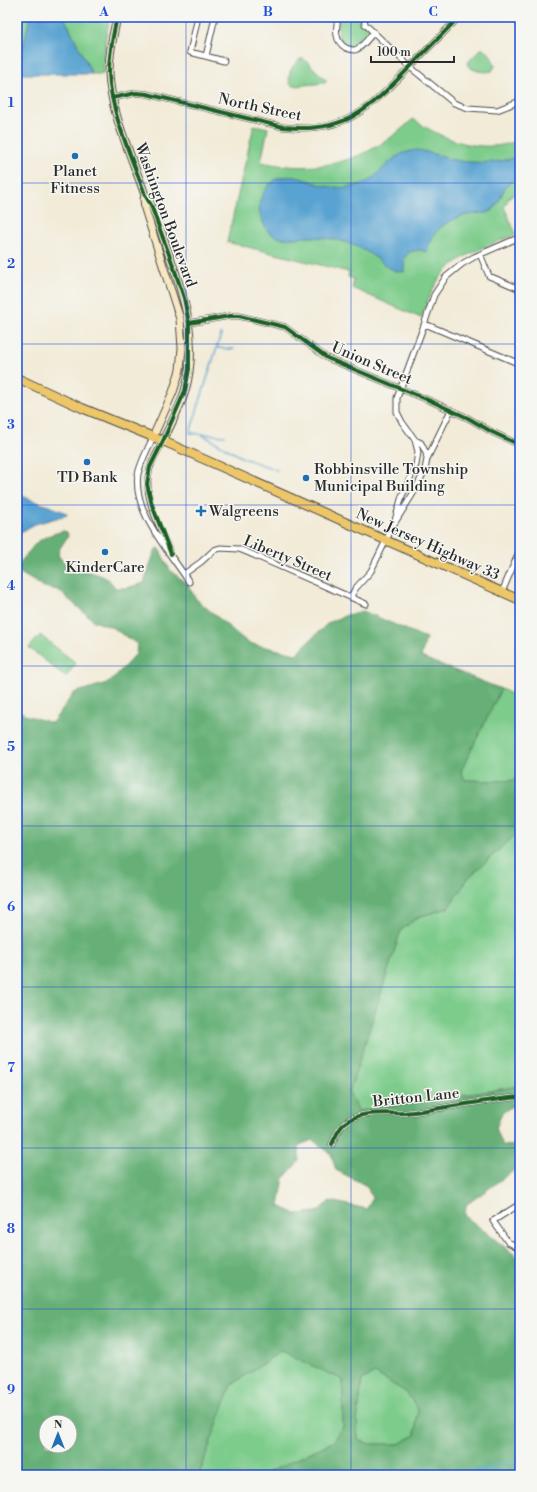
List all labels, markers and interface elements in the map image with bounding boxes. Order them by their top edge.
text: A [98,4,109,20]
text: B [263,4,273,20]
text: C [428,4,438,20]
scale bar [371,38,454,64]
text: 100 m [377,45,411,60]
street label: North Street [217,89,304,126]
text: 1 [8,95,15,111]
street label: Washington Boulevard [130,139,201,290]
marker: Planet Fitness [70,151,80,161]
place label: Planet Fitness [50,162,100,198]
text: 2 [7,256,15,272]
street label: Union Street [329,338,416,389]
text: 3 [7,417,15,433]
marker: TD Bank [82,457,92,467]
place label: Robbinsville Township Municipal Building [314,460,468,496]
place label: TD Bank [57,468,118,487]
marker: Robbinsville Township Municipal Building [301,473,311,483]
place label: Walgreens [208,502,279,521]
street label: New Jersey Highway 33 [353,504,503,585]
marker: Walgreens [196,506,206,516]
street label: Liberty Street [241,531,336,586]
marker: KinderCare [100,547,110,557]
place label: KinderCare [65,558,145,577]
text: 4 [7,578,16,594]
text: 5 [7,739,15,755]
text: 6 [7,899,15,915]
text: 7 [7,1060,15,1076]
street label: Britton Lane [371,1084,460,1112]
text: 8 [7,1221,15,1237]
text: 9 [7,1382,15,1398]
north arrow [38,1414,78,1454]
text: N [54,1418,63,1432]

